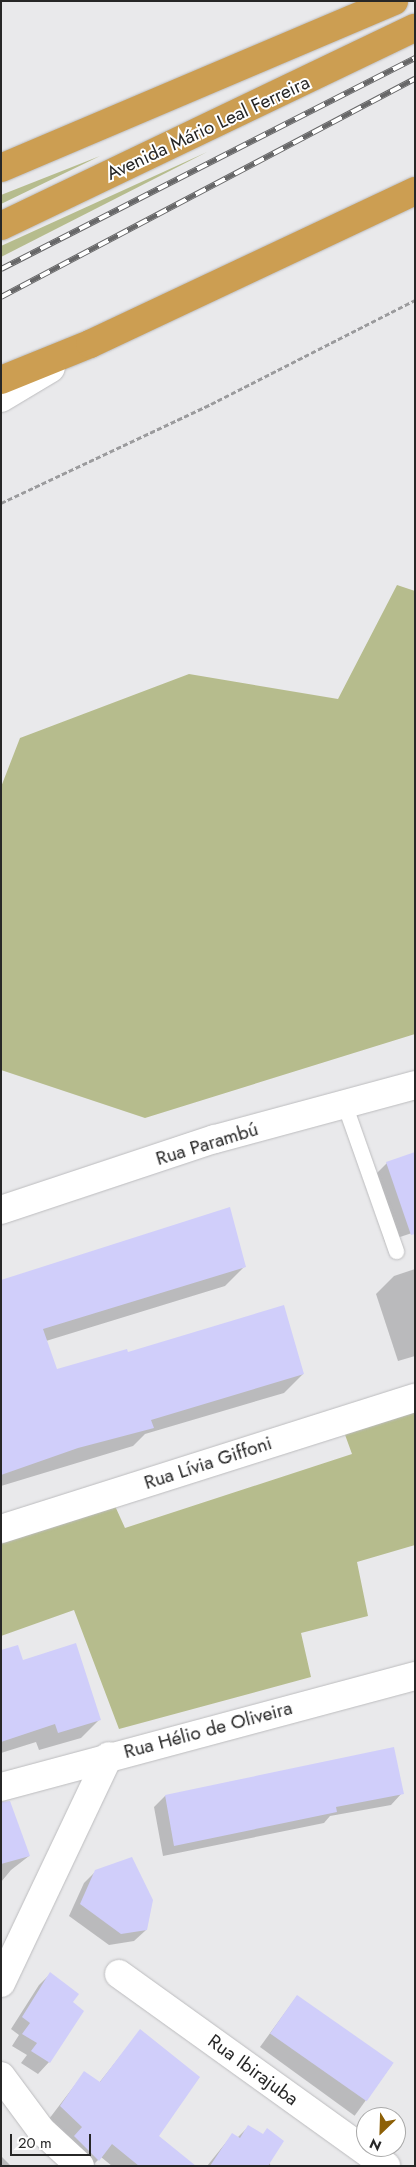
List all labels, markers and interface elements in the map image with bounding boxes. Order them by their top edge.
street label: Avenida Mário Leal Ferreira [103,71,313,185]
street label: Rua Parambú [153,1118,261,1170]
street label: Rua Lívia Giffoni [141,1432,275,1494]
street label: Rua Hélio de Oliveira [121,1697,295,1763]
street label: Rua Ibirajuba [203,2030,303,2110]
north arrow [356,2107,406,2157]
scale bar [12,2124,94,2156]
text: 20 m [18,2132,52,2154]
text: N [366,2133,384,2156]

